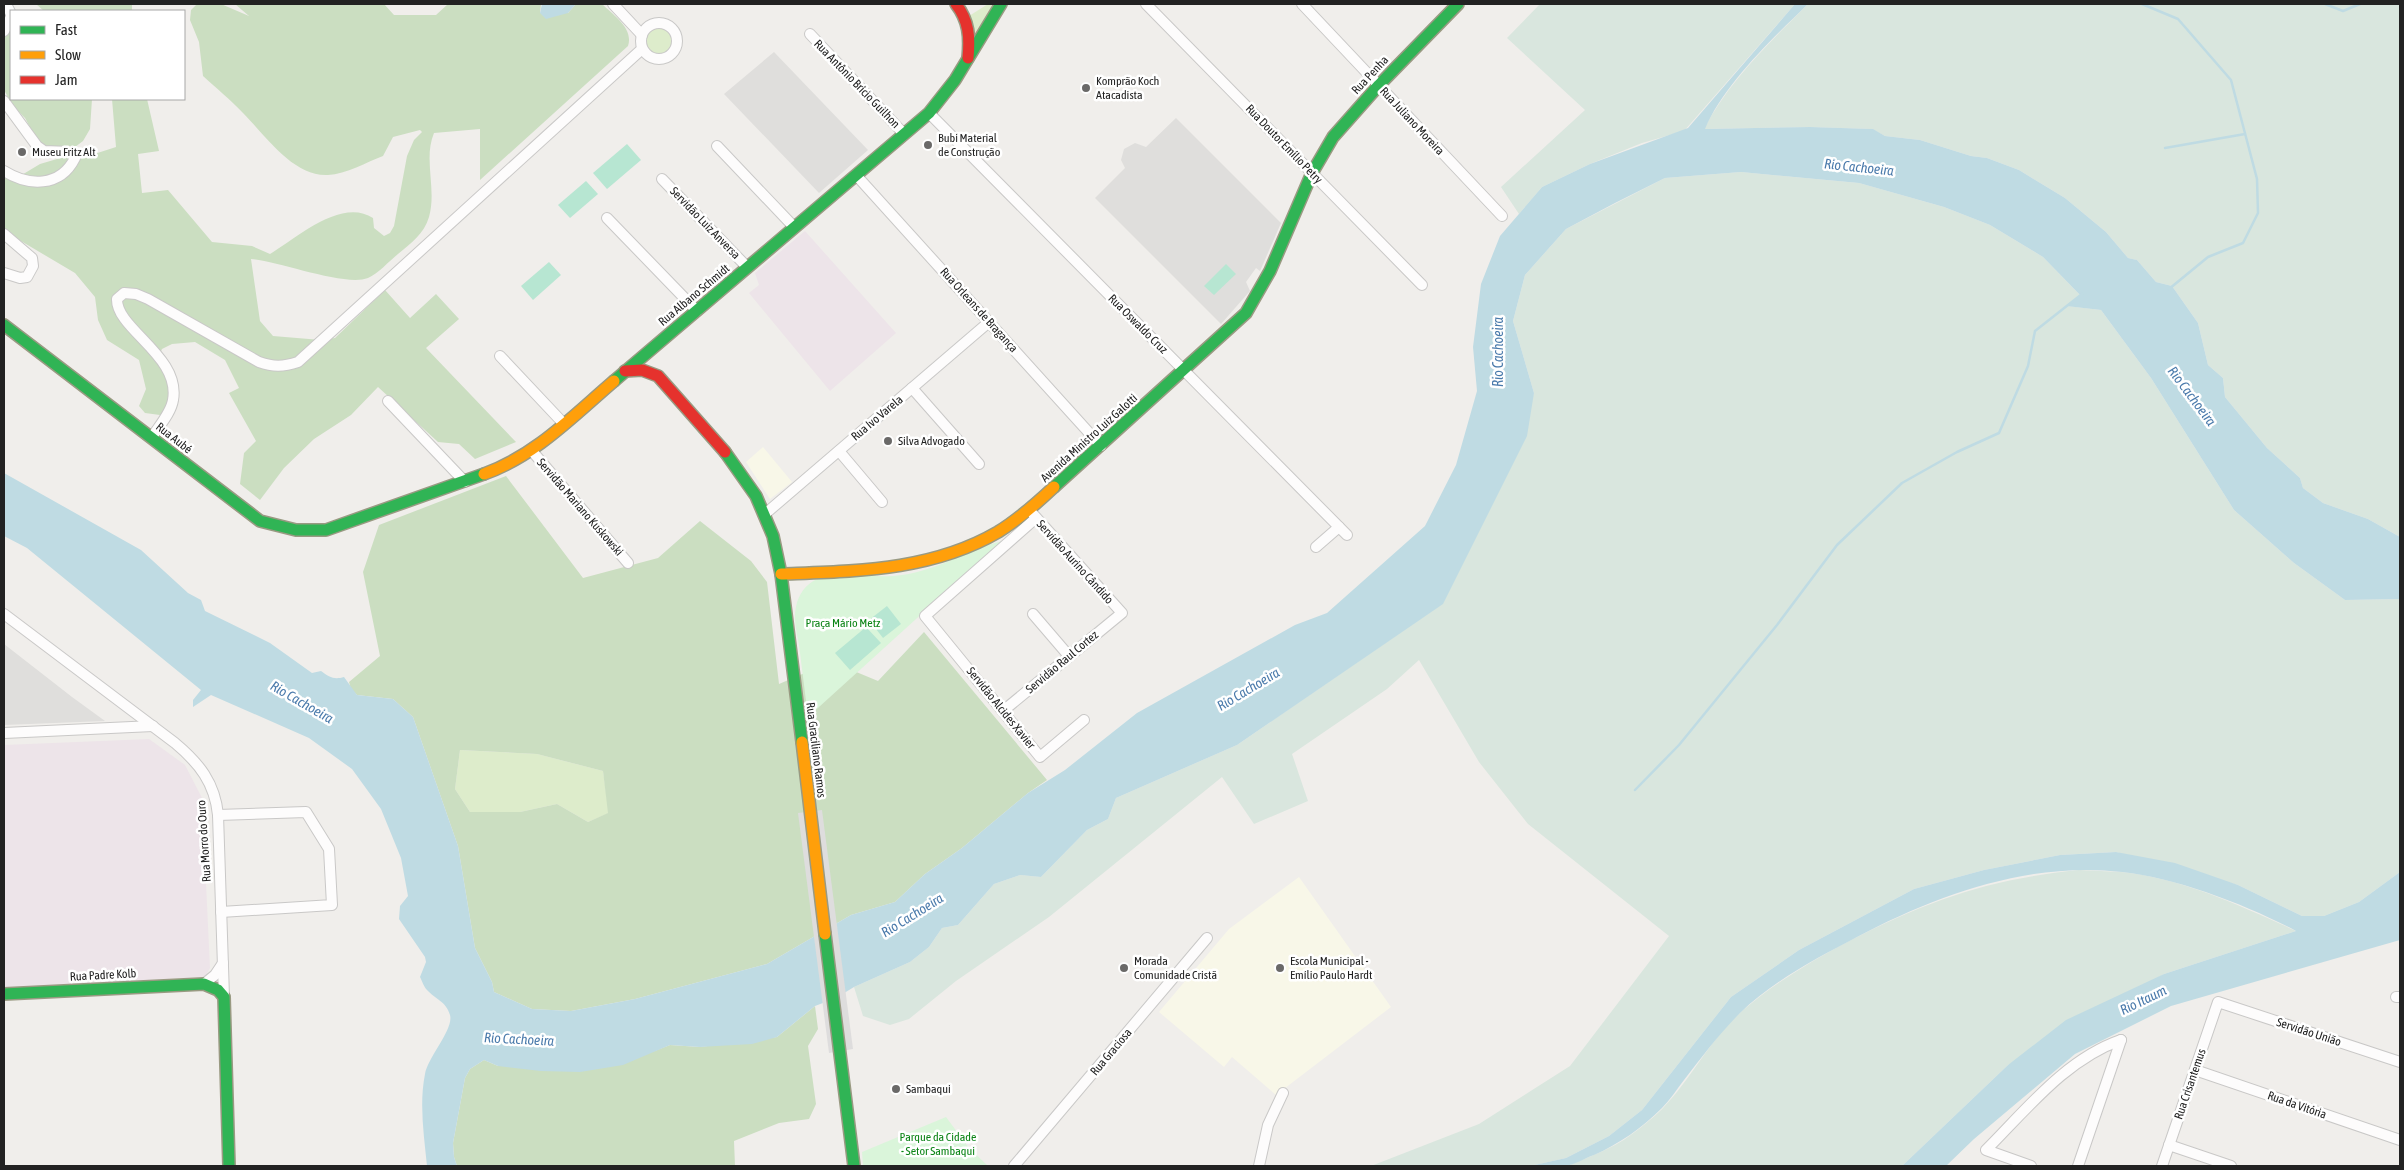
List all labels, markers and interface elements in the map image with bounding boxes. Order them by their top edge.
legend [10,10,185,100]
text: Fast [55,21,77,38]
street label: Rua Antônio Brício Guilhon [811,37,903,131]
text: Slow [55,46,81,63]
street label: Rua Penha [1349,53,1391,97]
text: Jam [55,71,78,88]
place label: Komprão Koch Atacadista [1096,74,1159,102]
marker: Komprão Koch Atacadista [1080,82,1092,94]
street label: Rua Juliano Moreira [1377,84,1447,158]
street label: Rua Doutor Emílio Petry [1243,102,1325,186]
place label: Bubi Material de Construção [938,131,1001,159]
marker: Bubi Material de Construção [922,139,934,151]
place label: Museu Fritz Alt [32,145,96,159]
marker: Museu Fritz Alt [16,146,28,158]
water label: Rio Cachoeira [1823,155,1895,179]
street label: Servidão Luiz Anversa [667,184,743,262]
street label: Rua Albano Schmidt [656,261,733,329]
street label: Rua Orleans de Bragança [937,265,1021,355]
street label: Rua Oswaldo Cruz [1105,291,1171,357]
water label: Rio Cachoeira [1490,317,1506,387]
water label: Rio Cachoeira [2165,363,2220,429]
street label: Avenida Ministro Luiz Galotti [1038,391,1140,485]
street label: Rua Ivo Varela [848,392,906,444]
street label: Rua Aubé [153,420,195,456]
place label: Silva Advogado [898,434,965,448]
marker: Silva Advogado [882,435,894,447]
street label: Servidão Mariano Kuskowski [534,455,626,559]
street label: Servidão Aurino Cândido [1034,517,1117,607]
park label: Praça Mário Metz [806,616,881,630]
street label: Servidão Raul Cortez [1023,627,1102,696]
street label: Servidão Alcides Xavier [964,664,1039,752]
water label: Rio Cachoeira [1214,664,1282,714]
water label: Rio Cachoeira [268,678,337,727]
street label: Rua Graciliano Ramos [803,701,829,799]
street label: Rua Morro do Ouro [194,799,214,882]
water label: Rio Cachoeira [878,889,946,940]
place label: Morada Comunidade Cristã [1134,954,1217,982]
place label: Escola Municipal - Emílio Paulo Hardt [1290,954,1373,982]
marker: Morada Comunidade Cristã [1118,962,1130,974]
marker: Escola Municipal - Emílio Paulo Hardt [1274,962,1286,974]
street label: Rua Padre Kolb [69,966,137,984]
water label: Rio Itaum [2117,982,2169,1018]
street label: Servidão União [2275,1015,2343,1049]
street label: Rua Graciosa [1087,1026,1135,1078]
water label: Rio Cachoeira [484,1029,555,1049]
street label: Rua Crisantemus [2171,1047,2209,1121]
place label: Sambaqui [906,1082,951,1096]
marker: Sambaqui [890,1083,902,1095]
street label: Rua da Vitória [2266,1088,2328,1122]
park label: Parque da Cidade - Setor Sambaqui [900,1130,976,1158]

